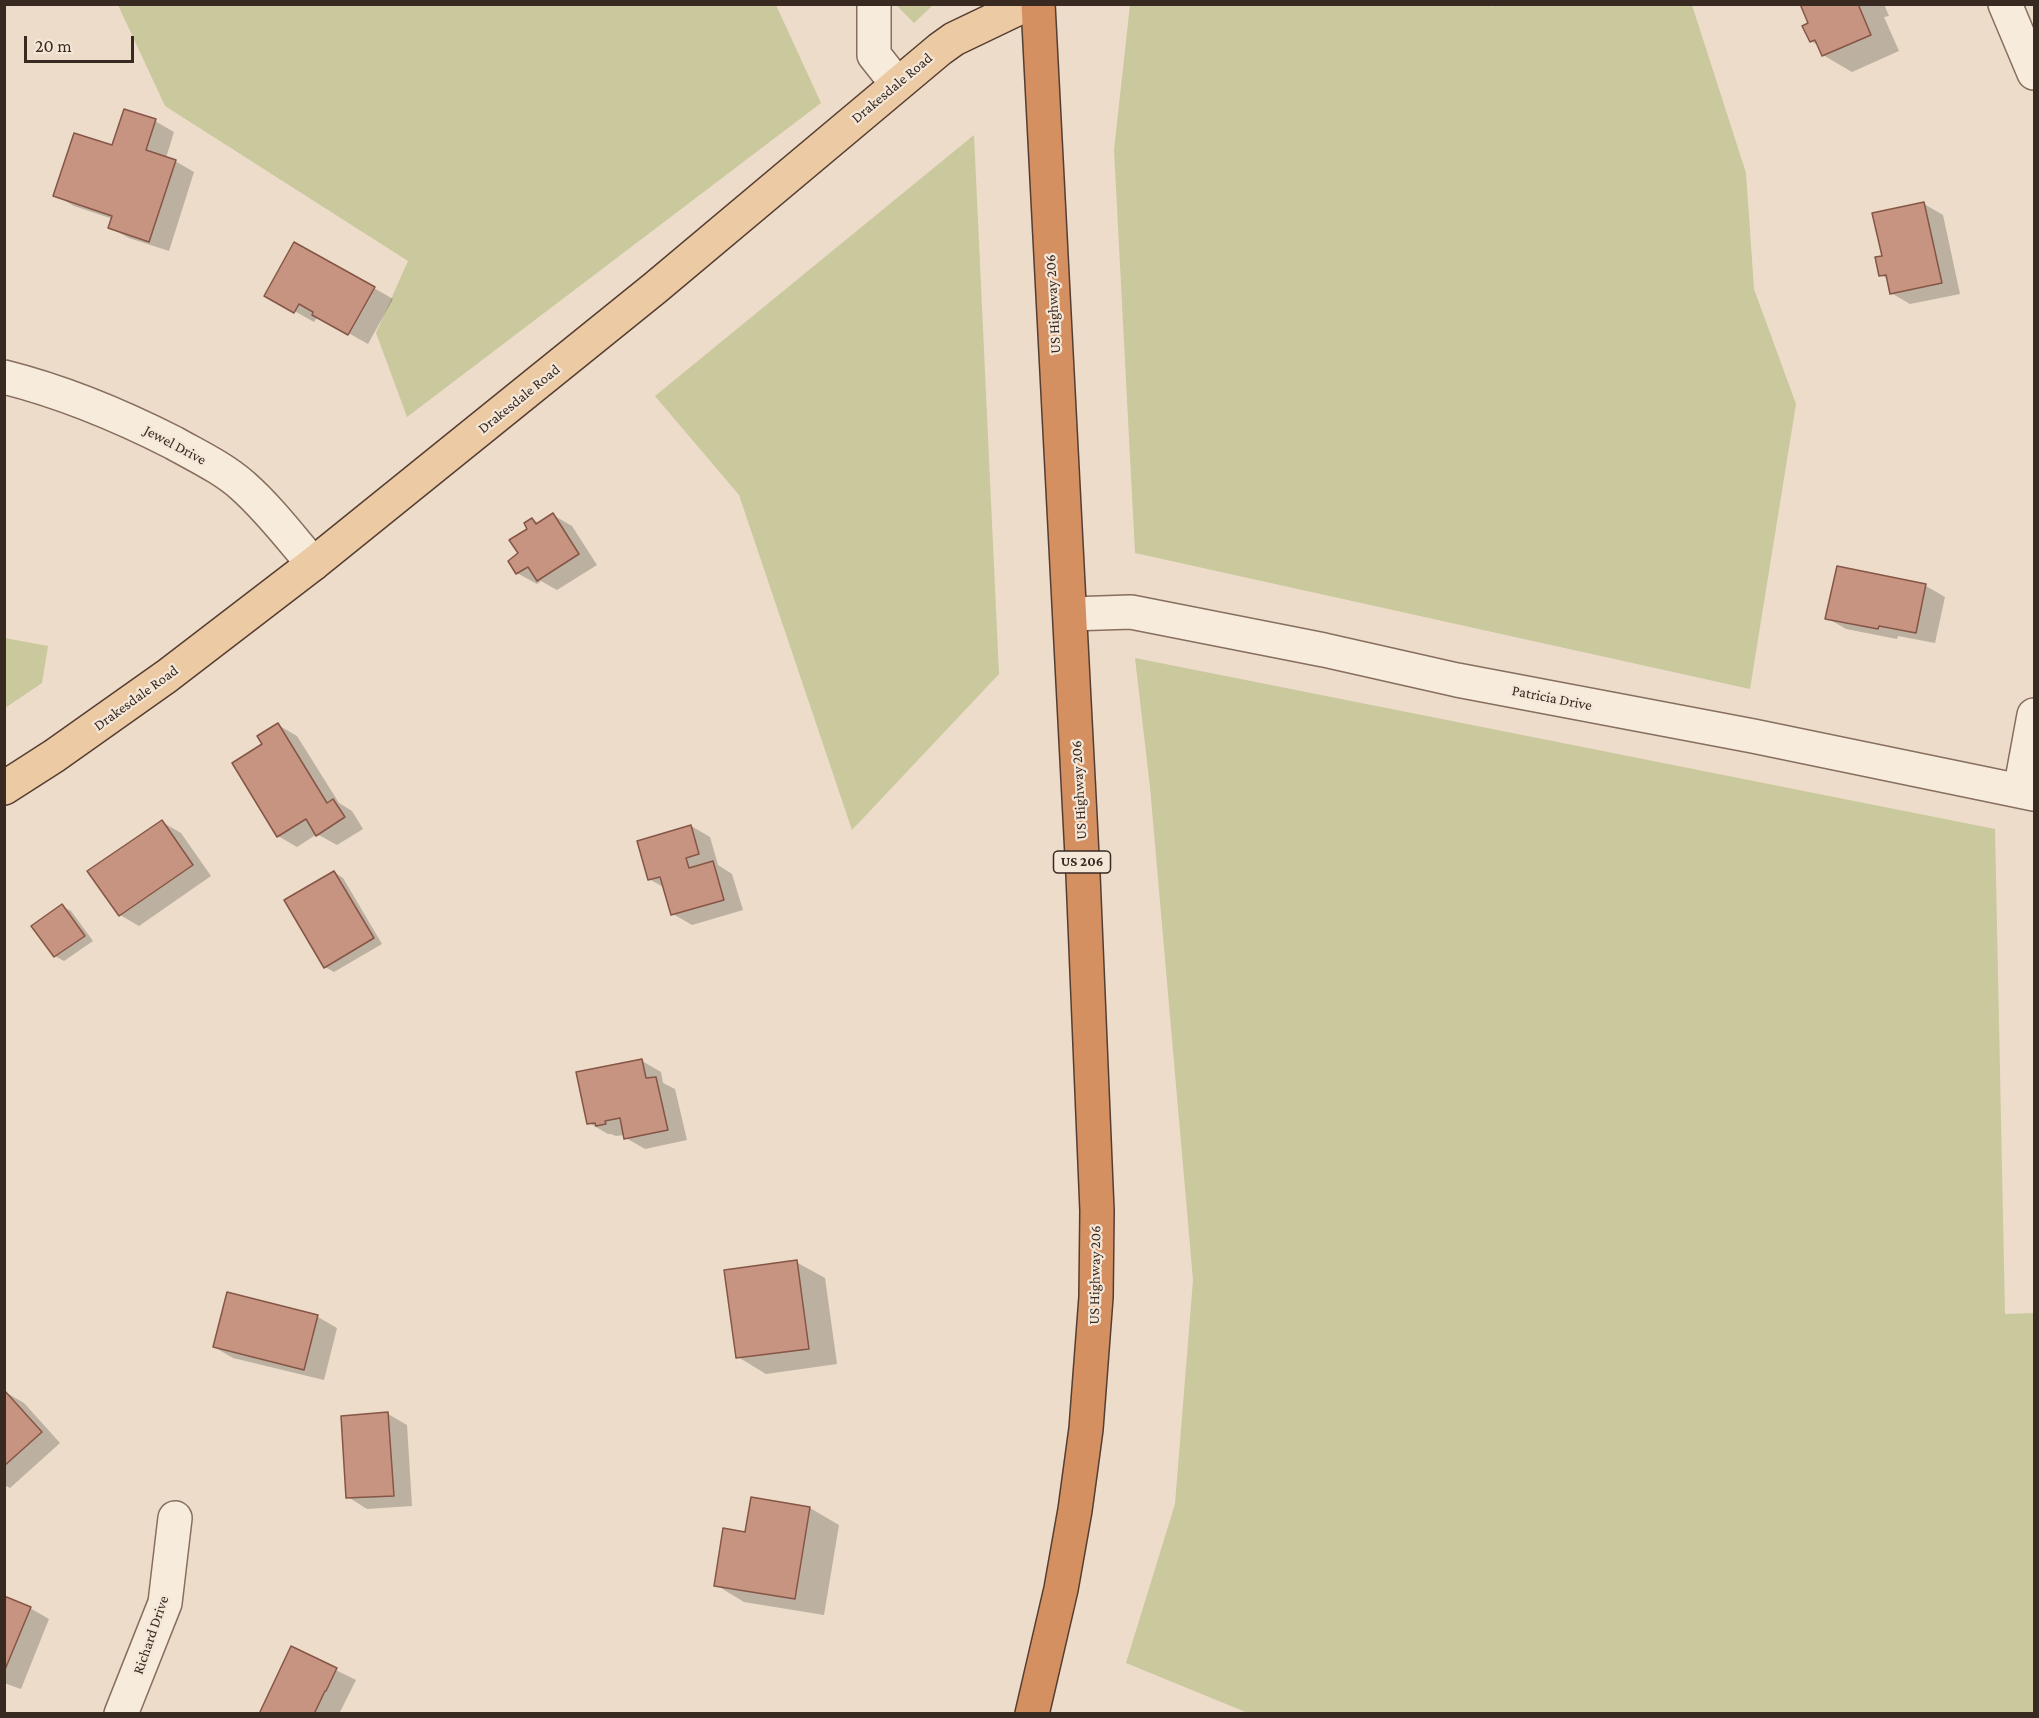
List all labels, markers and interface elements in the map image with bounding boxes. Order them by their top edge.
scale bar [27,24,136,62]
text: 20 m [35,36,72,56]
street label: Drakesdale Road [848,49,936,127]
street label: US Highway 206 [1041,254,1065,354]
street label: Drakesdale Road [474,361,564,437]
street label: Jewel Drive [141,421,209,469]
street label: Drakesdale Road [90,661,182,735]
street label: Patricia Drive [1511,681,1593,715]
street label: US Highway 206 [1067,740,1091,840]
road number: US 206 [1054,851,1110,873]
street label: US Highway 206 [1085,1225,1105,1325]
street label: Richard Drive [129,1593,173,1677]

